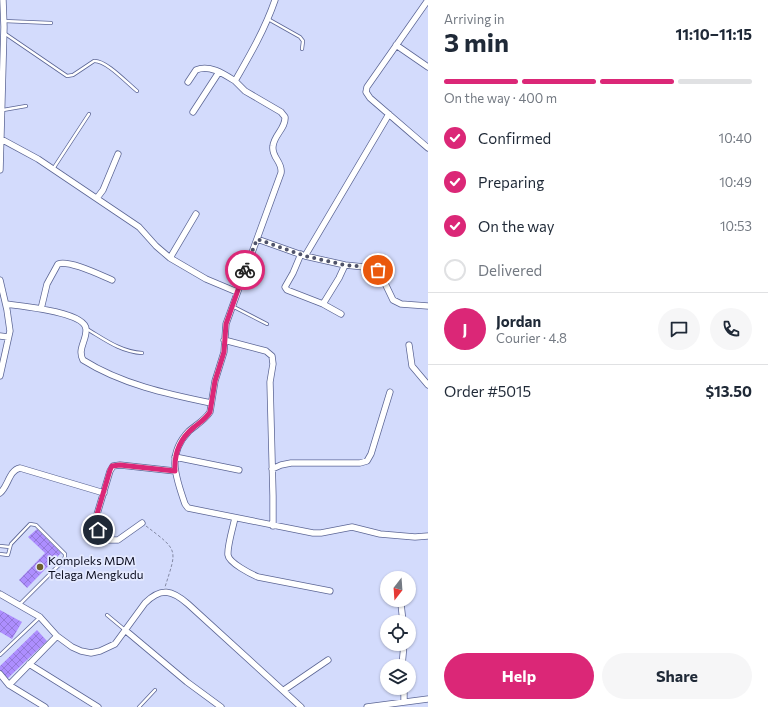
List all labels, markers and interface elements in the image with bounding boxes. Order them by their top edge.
text: Arriving in [444,11,504,27]
text: 11:10–11:15 [675,25,752,43]
text: 3 min [444,26,509,57]
text: On the way · 400 m [444,90,557,106]
icon: check [444,127,466,149]
text: Confirmed [478,129,551,147]
text: 10:40 [719,130,752,146]
icon: check [444,171,466,193]
text: Preparing [478,173,544,191]
text: 10:49 [719,174,752,190]
icon: check [444,215,466,237]
text: On the way [478,217,555,235]
text: 10:53 [720,218,752,234]
courier [225,250,265,290]
pin [361,253,395,287]
icon: bike [234,259,256,281]
icon: bag [367,259,389,281]
text: Delivered [478,261,542,279]
button: chat [658,308,700,350]
button: phone [710,308,752,350]
text: Jordan [496,312,541,330]
text: J [463,320,467,338]
text: Courier · 4.8 [496,330,567,346]
text: Order #5015 [444,382,531,400]
text: $13.50 [705,382,752,400]
pin [81,513,115,547]
icon: home [87,519,109,541]
place label: Kompleks MDM Telaga Mengkudu [48,553,143,581]
marker: Kompleks MDM Telaga Mengkudu [35,562,45,572]
north arrow [380,571,416,607]
map controls [380,571,416,695]
button: locate [380,615,416,651]
button: Help [444,653,594,699]
button: Share [602,653,752,699]
button: layers [380,659,416,695]

